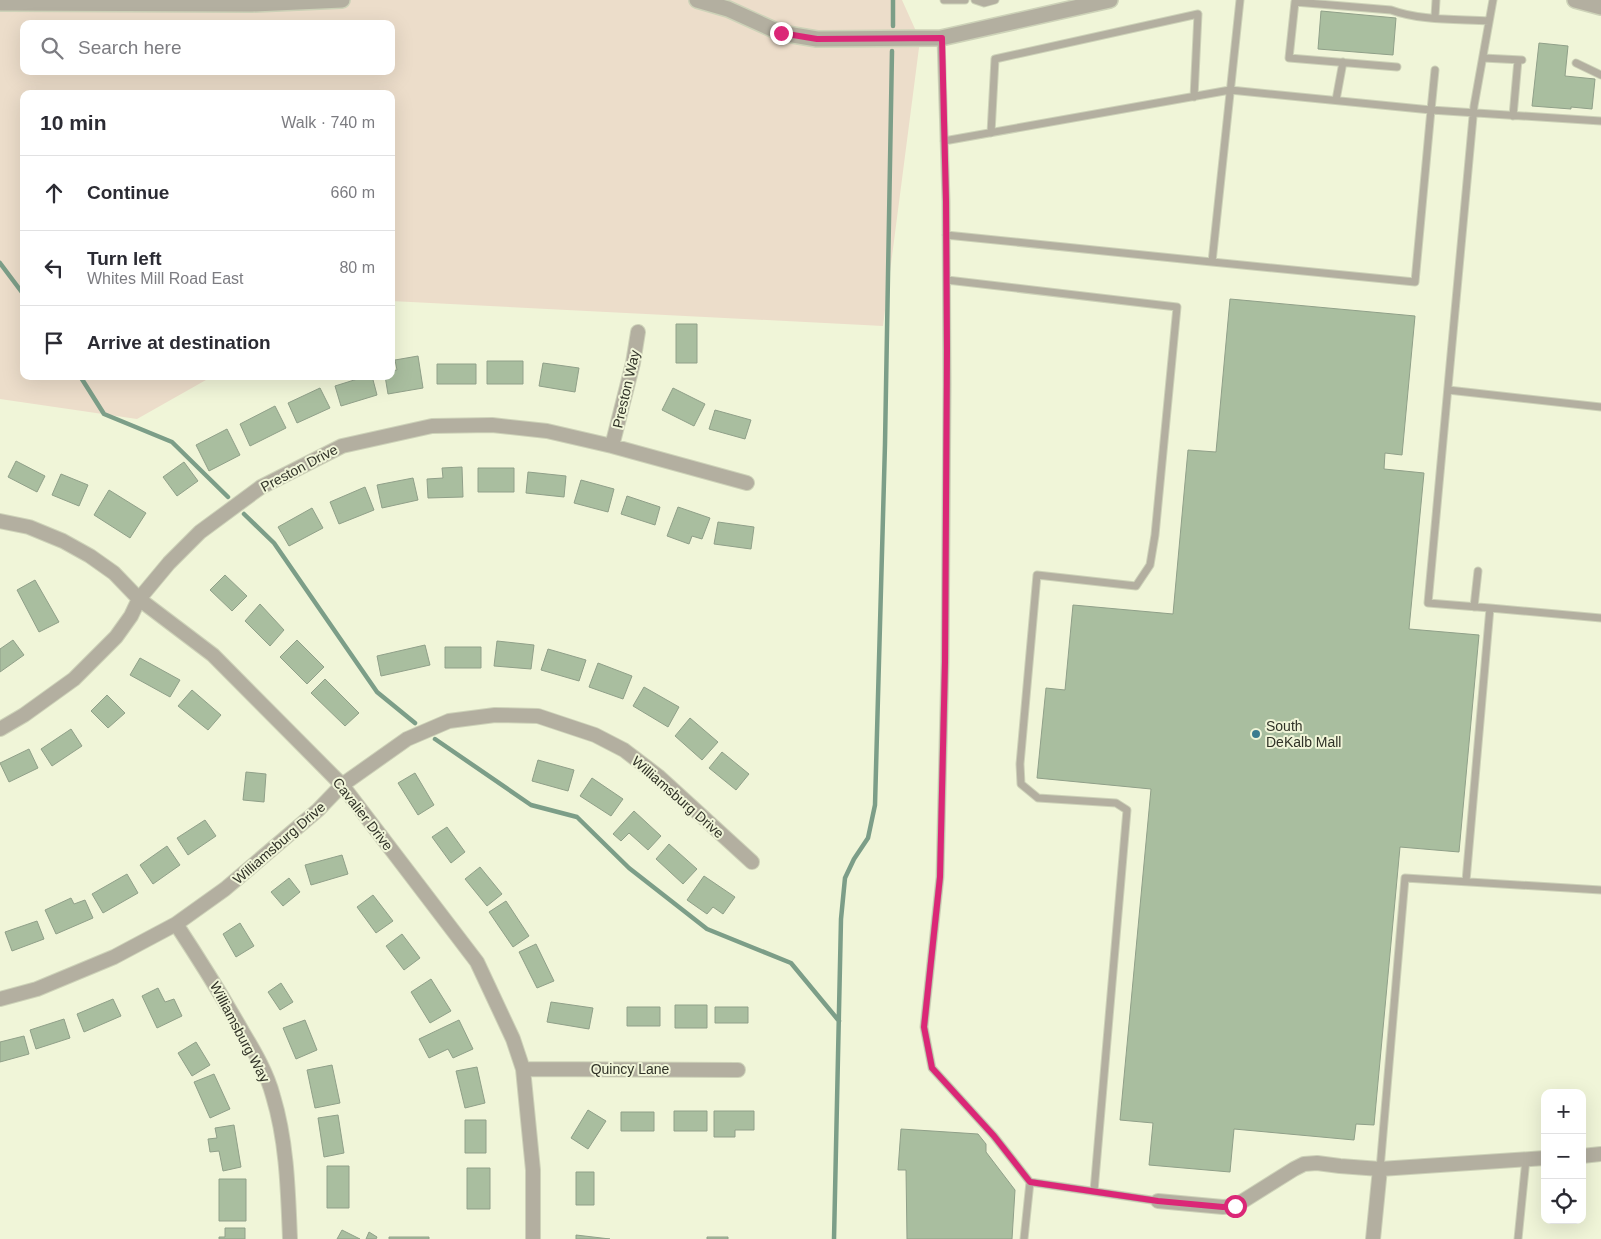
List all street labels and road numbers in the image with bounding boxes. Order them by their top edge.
street label: Preston Way [609,348,643,430]
street label: Preston Drive [258,441,340,495]
street label: Williamsburg Drive [629,753,727,841]
street label: Cavalier Drive [330,774,396,854]
street label: Williamsburg Drive [230,799,328,887]
street label: Williamsburg Way [207,979,273,1085]
street label: Quincy Lane [591,1061,670,1077]

